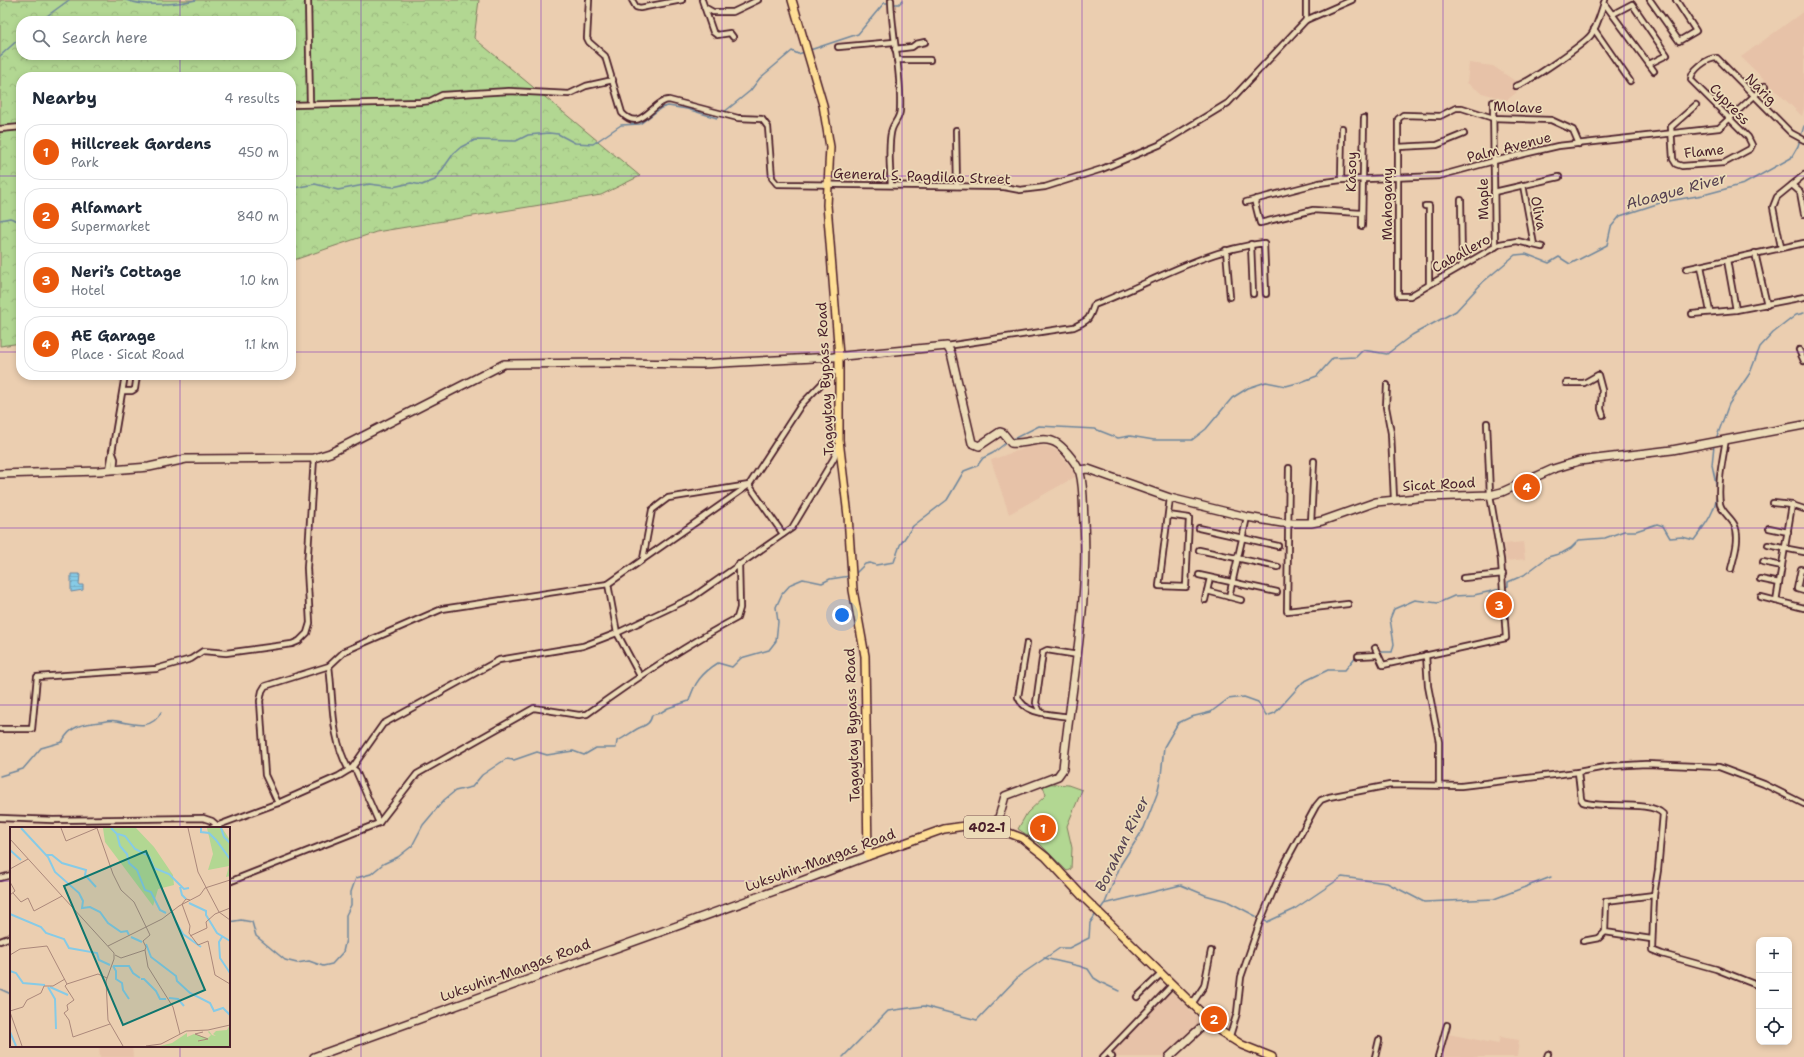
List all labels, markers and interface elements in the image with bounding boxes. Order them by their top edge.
search box [16,16,296,60]
icon: search [30,27,52,49]
text: Search here [62,28,148,48]
street label: Narig [1741,69,1781,109]
street label: Cypress [1706,79,1754,129]
text: Nearby [32,87,97,109]
text: 4 results [224,90,280,107]
street label: Molave [1493,97,1543,117]
street label: Palm Avenue [1465,128,1553,166]
text: Hillcreek Gardens [71,134,211,154]
street label: Flame [1683,140,1725,162]
text: 1 [43,144,49,161]
text: 450 m [238,144,279,161]
street label: Kasoy [1342,152,1360,192]
text: Park [71,154,99,171]
street label: General S. Pagdilao Street [833,164,1011,188]
street label: Mahogany [1378,168,1396,240]
water label: Aloague River [1624,168,1729,214]
street label: Maple [1474,178,1492,220]
street label: Oliva [1527,195,1551,232]
text: Alfamart [71,198,142,218]
text: 2 [41,208,51,225]
text: 840 m [237,208,279,225]
text: Supermarket [71,218,150,235]
street label: Caballero [1429,230,1493,276]
text: Neri’s Cottage [71,262,182,282]
text: 3 [41,272,51,289]
text: 1.0 km [240,272,279,289]
text: Hotel [71,282,105,299]
street label: Tagaytay Bypass Road [812,302,838,456]
text: AE Garage [71,326,156,346]
text: 4 [41,336,51,353]
text: 1.1 km [244,336,279,353]
text: Place · Sicat Road [71,346,184,363]
pin: 4 [1514,472,1540,502]
street label: Sicat Road [1402,473,1476,495]
pin: 3 [1486,590,1512,620]
your location [832,605,852,625]
street label: Tagaytay Bypass Road [840,648,864,802]
water label: Borahan River [1090,792,1154,895]
pin: 1 [1030,813,1056,843]
road number: 402-1 [964,816,1010,838]
street label: Luksuhin-Mangas Road [742,824,898,896]
inset map [10,827,230,1047]
street label: Luksuhin-Mangas Road [437,934,593,1006]
map controls [1756,937,1792,1045]
button: + [1756,937,1792,973]
button: − [1756,973,1792,1009]
pin: 2 [1201,1004,1227,1034]
button: locate [1756,1009,1792,1045]

